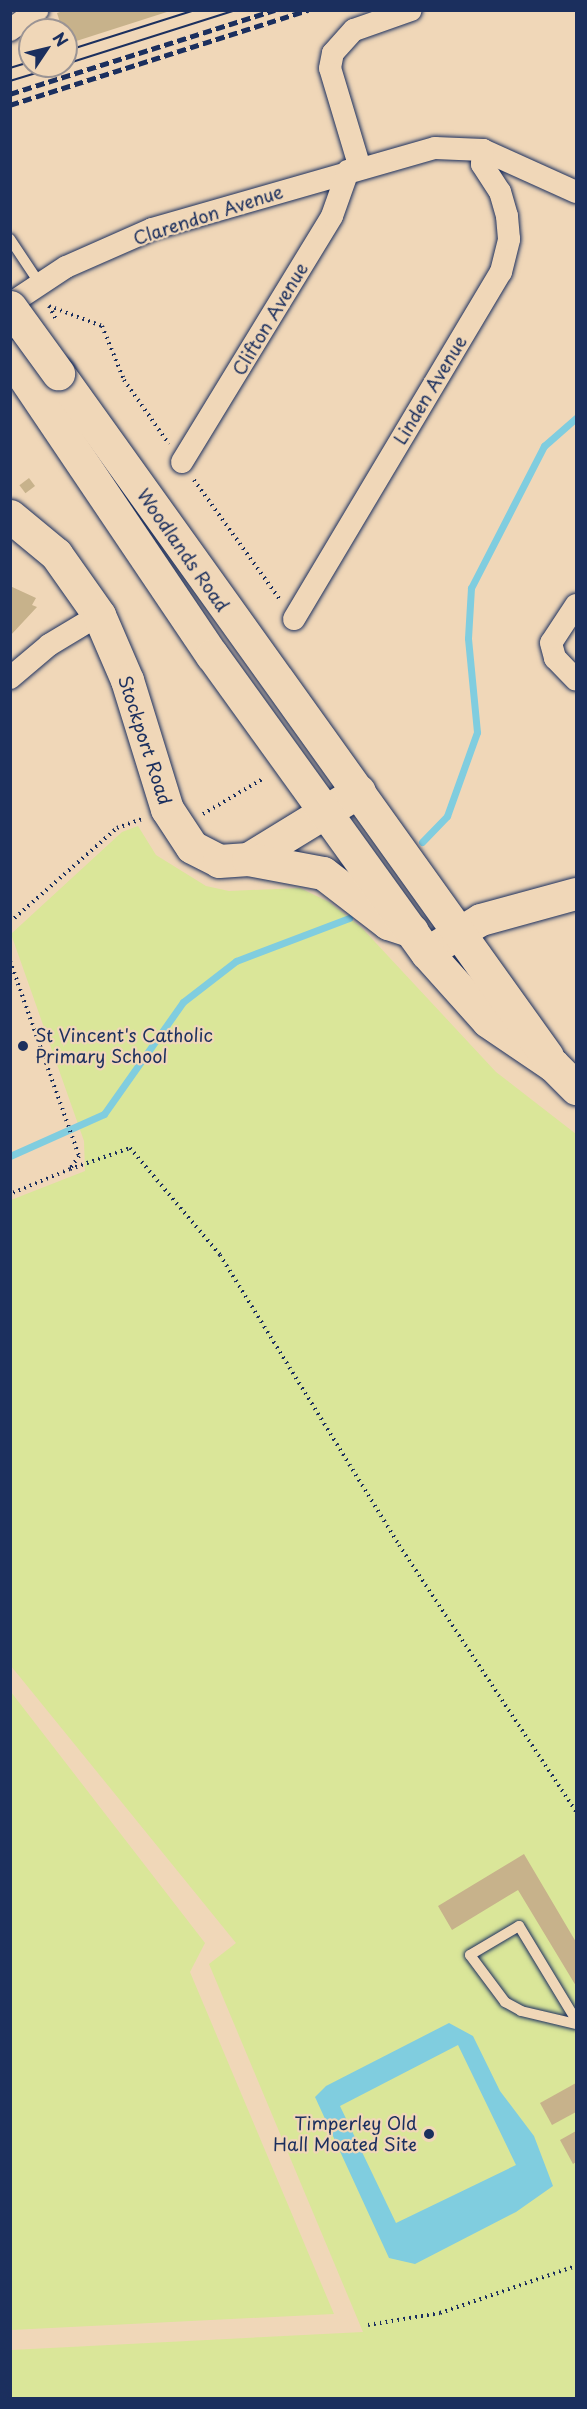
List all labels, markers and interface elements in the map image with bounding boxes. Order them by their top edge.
north arrow [18,18,78,78]
text: N [48,27,75,51]
street label: Clarendon Avenue [130,181,286,249]
street label: Clifton Avenue [228,259,312,379]
street label: Linden Avenue [389,331,471,449]
street label: Woodlands Road [133,485,233,615]
street label: Stockport Road [114,673,176,807]
place label: St Vincent's Catholic Primary School [35,1025,213,1068]
marker: St Vincent's Catholic Primary School [16,1039,30,1053]
place label: Timperley Old Hall Moated Site [271,2113,417,2156]
marker: Timperley Old Hall Moated Site [422,2127,436,2141]

